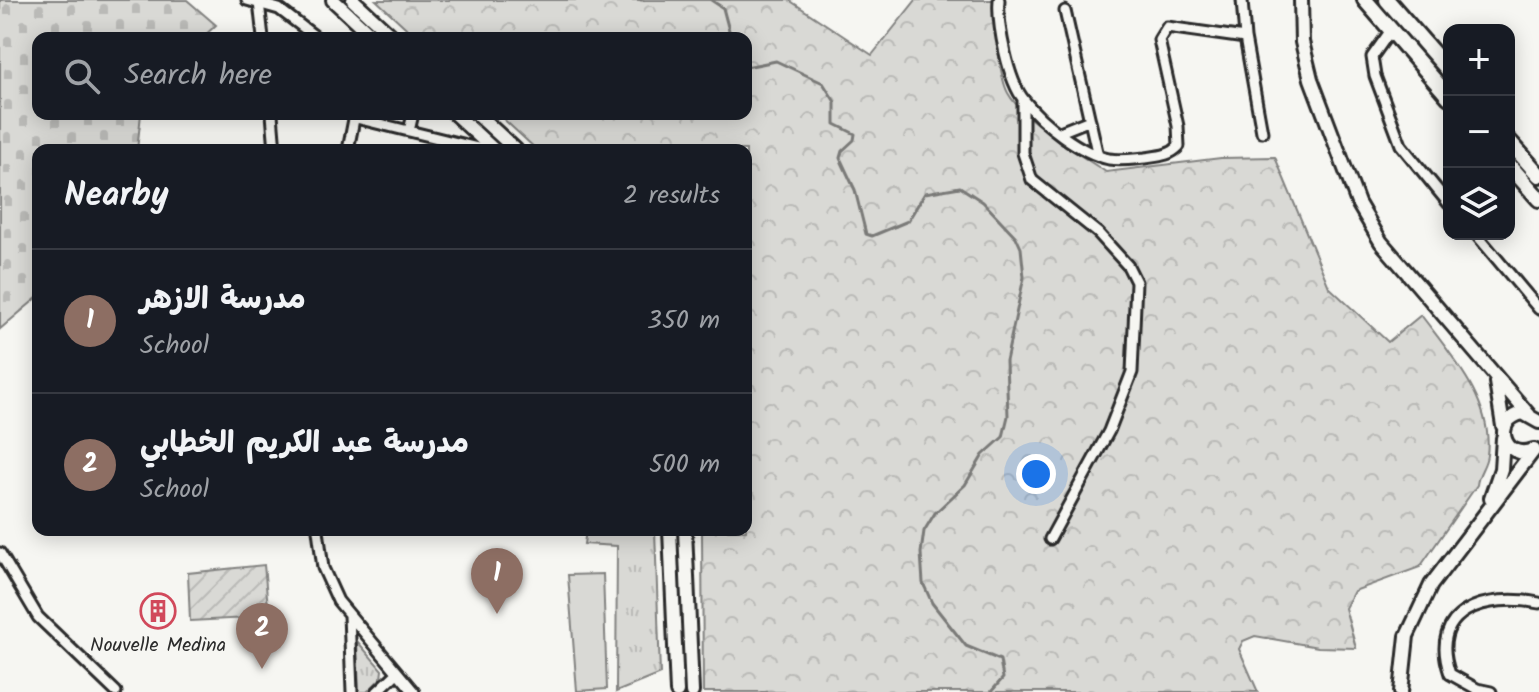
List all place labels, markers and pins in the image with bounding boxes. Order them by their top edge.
pin: 1 [471,548,523,614]
building icon: Nouvelle Medina [139,592,177,630]
pin: 2 [236,603,288,669]
place label: Nouvelle Medina [90,630,226,662]

